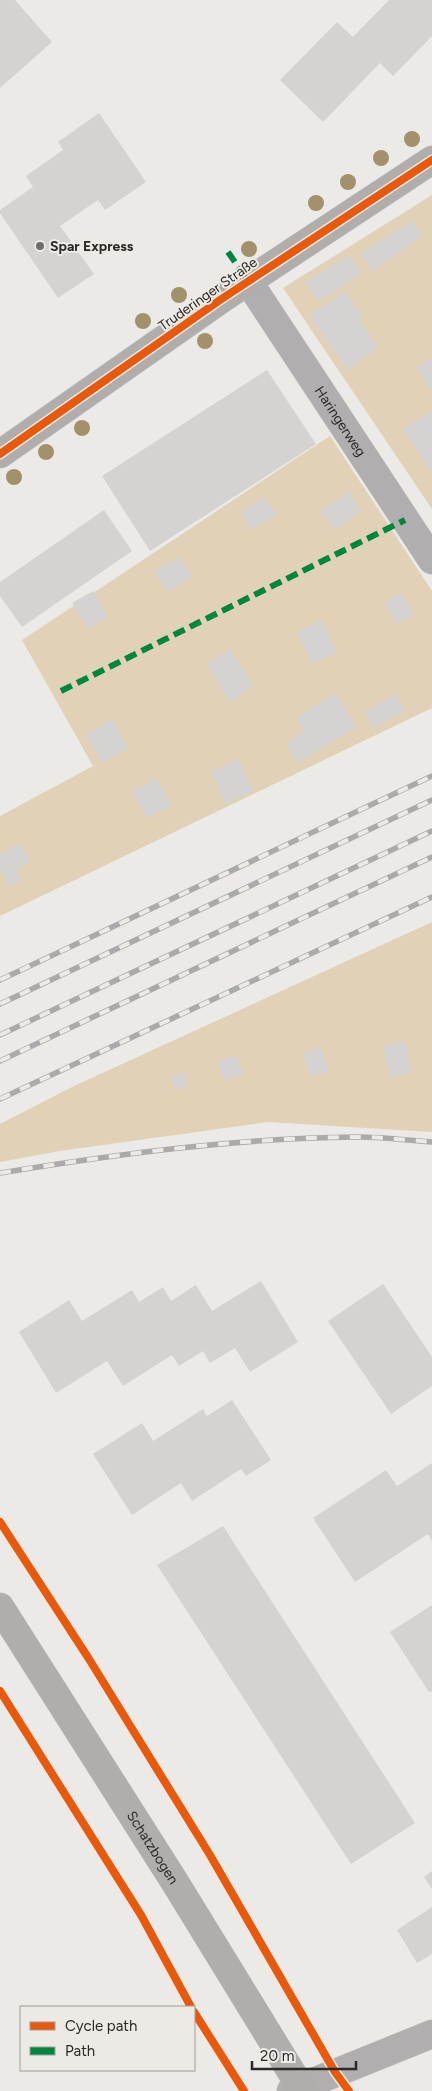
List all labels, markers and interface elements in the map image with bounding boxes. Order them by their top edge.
place label: Spar Express [50,238,134,255]
marker: Spar Express [34,240,46,252]
street label: Truderinger Straße [155,253,261,334]
street label: Haringerweg [311,383,370,460]
street label: Schatzbogen [123,1808,182,1887]
legend [20,2006,195,2071]
text: Cycle path [65,2017,137,2035]
scale bar [252,2038,356,2070]
text: Path [65,2042,95,2060]
text: 20 m [260,2047,294,2065]

